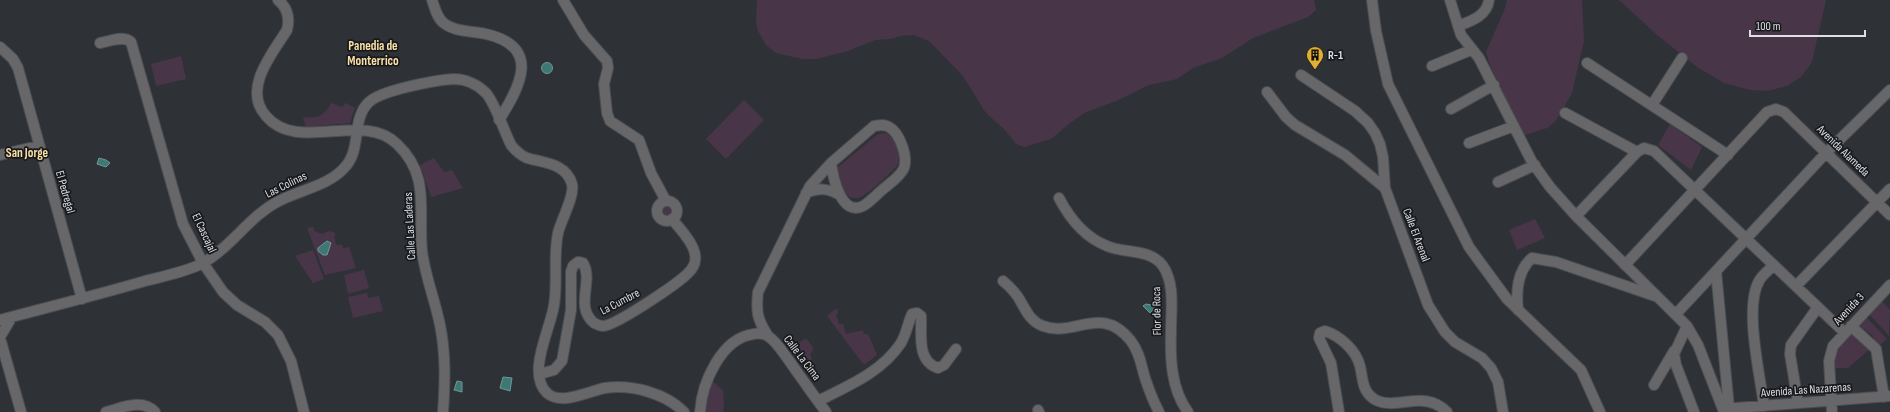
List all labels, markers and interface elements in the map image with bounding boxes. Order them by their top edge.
scale bar [1750,12,1865,38]
text: 100 m [1756,19,1781,34]
district label: Panedia de Monterrico [347,38,399,69]
building icon: R-1 [1305,45,1325,70]
place label: R-1 [1328,48,1343,63]
street label: Avenida Alameda [1813,121,1873,180]
district label: San Jorge [6,145,49,161]
street label: Las Colinas [263,168,309,202]
street label: El Pedregal [52,169,78,215]
street label: Calle Las Laderas [401,192,419,260]
street label: Calle El Arenal [1399,206,1433,264]
street label: El Cascajal [188,211,220,255]
street label: La Cumbre [598,285,642,319]
street label: Flor de Roca [1149,286,1165,335]
street label: Avenida 3 [1830,290,1868,329]
street label: Calle La Cima [780,332,824,384]
street label: Avenida Las Nazarenas [1759,379,1852,401]

